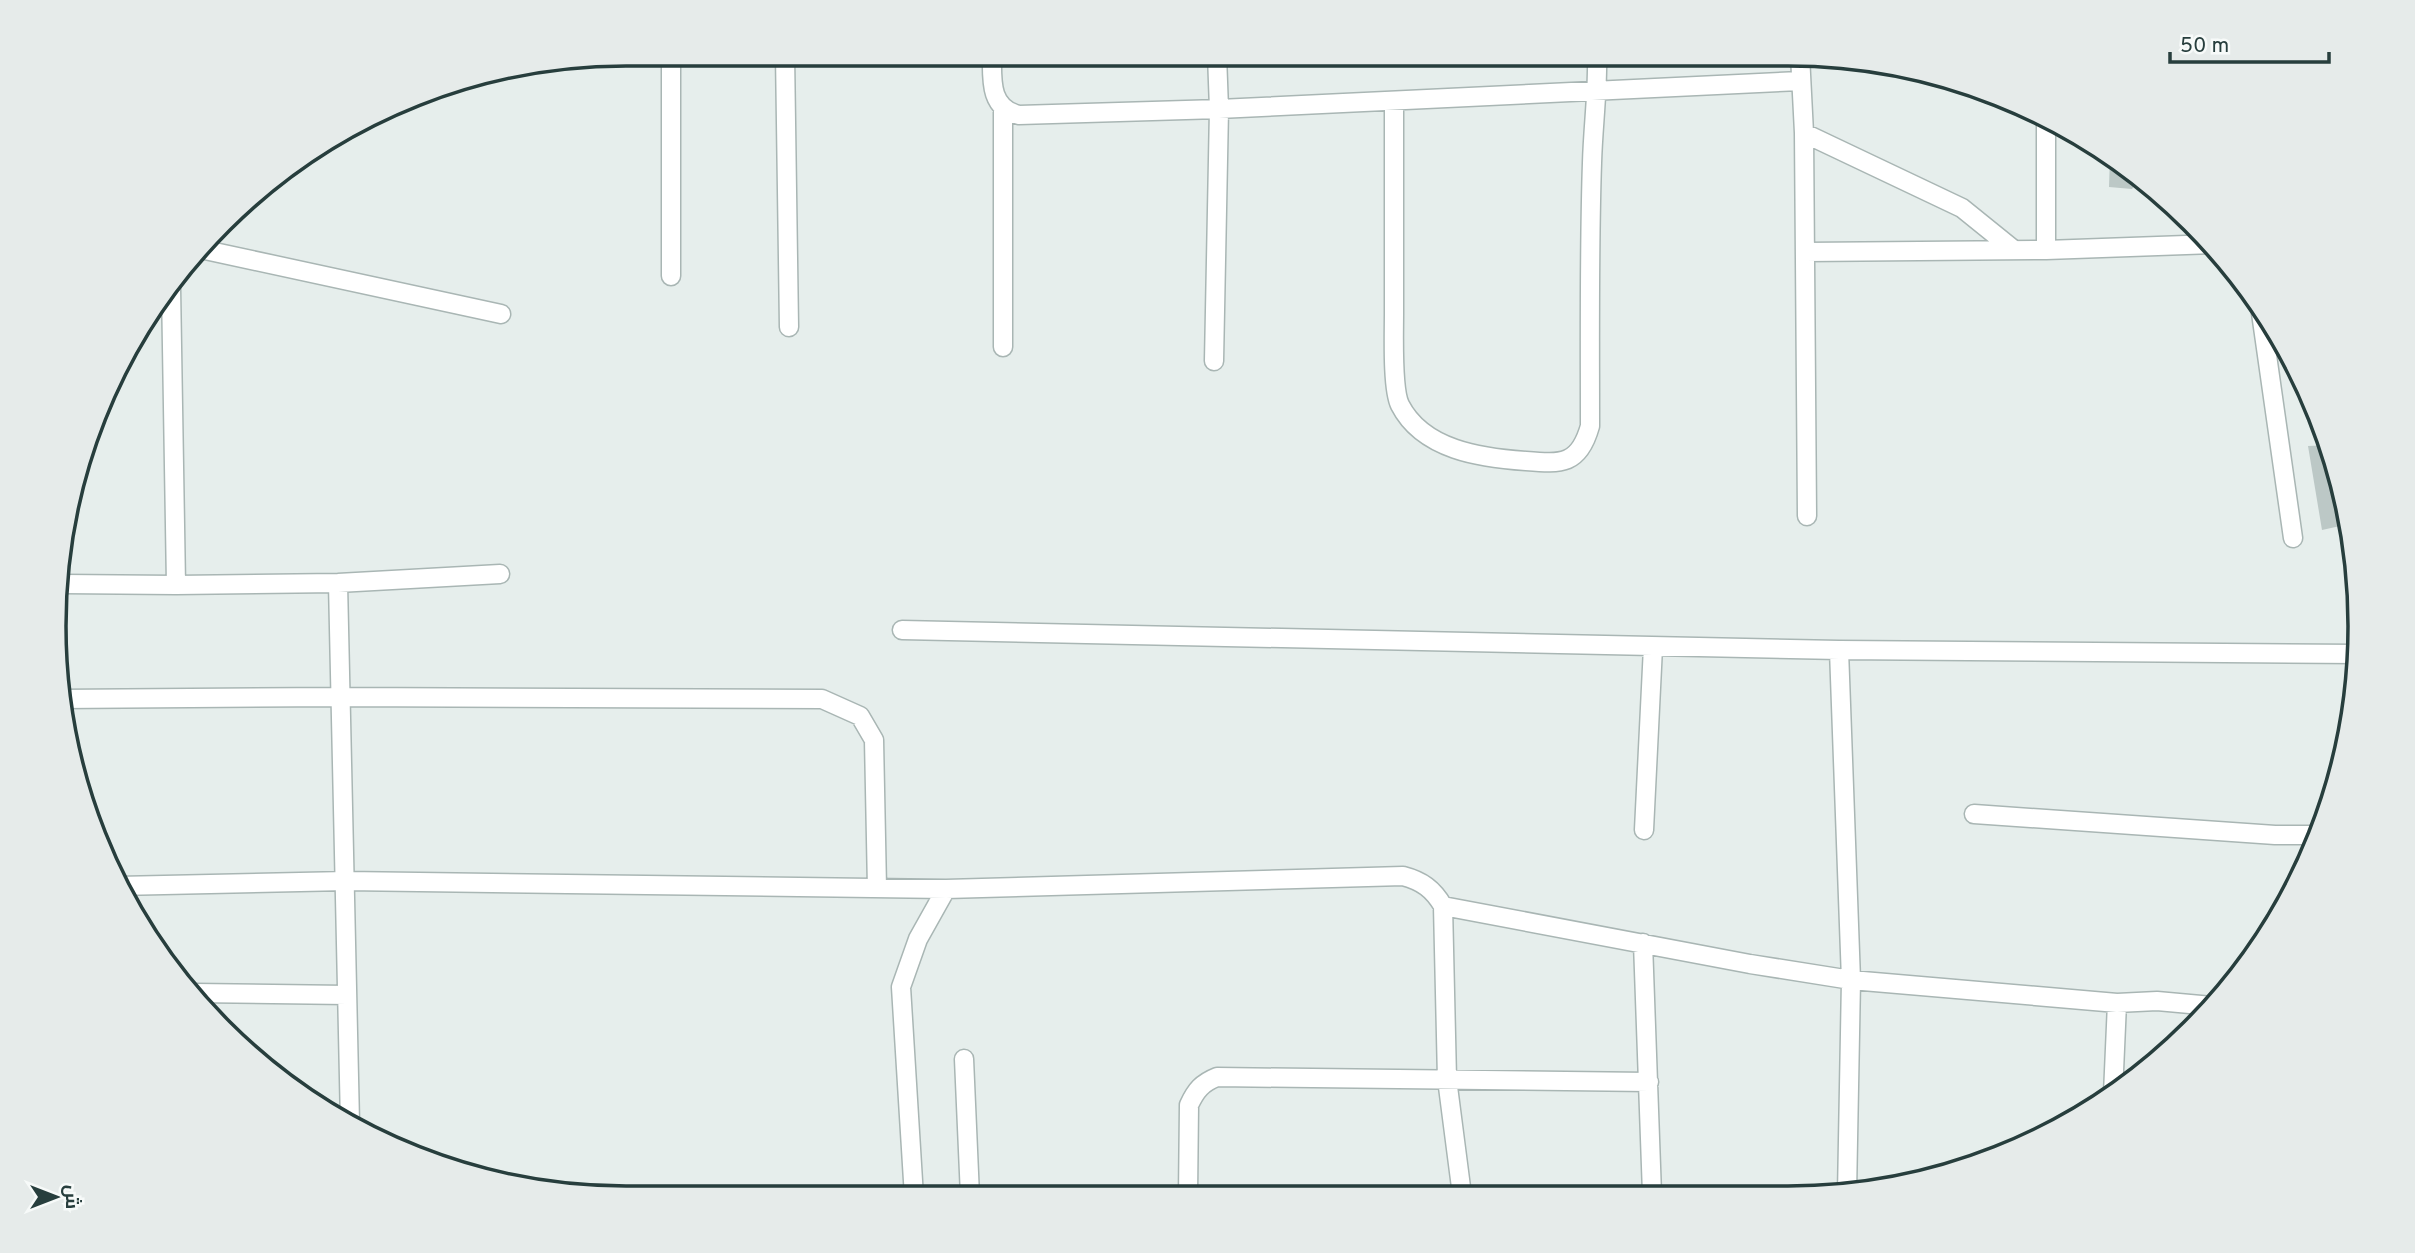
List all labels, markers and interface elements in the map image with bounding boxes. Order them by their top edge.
scale bar [2170,21,2329,65]
text: 50 m [2180,33,2229,60]
north arrow [21,1162,91,1232]
text: ش [59,1185,83,1209]

